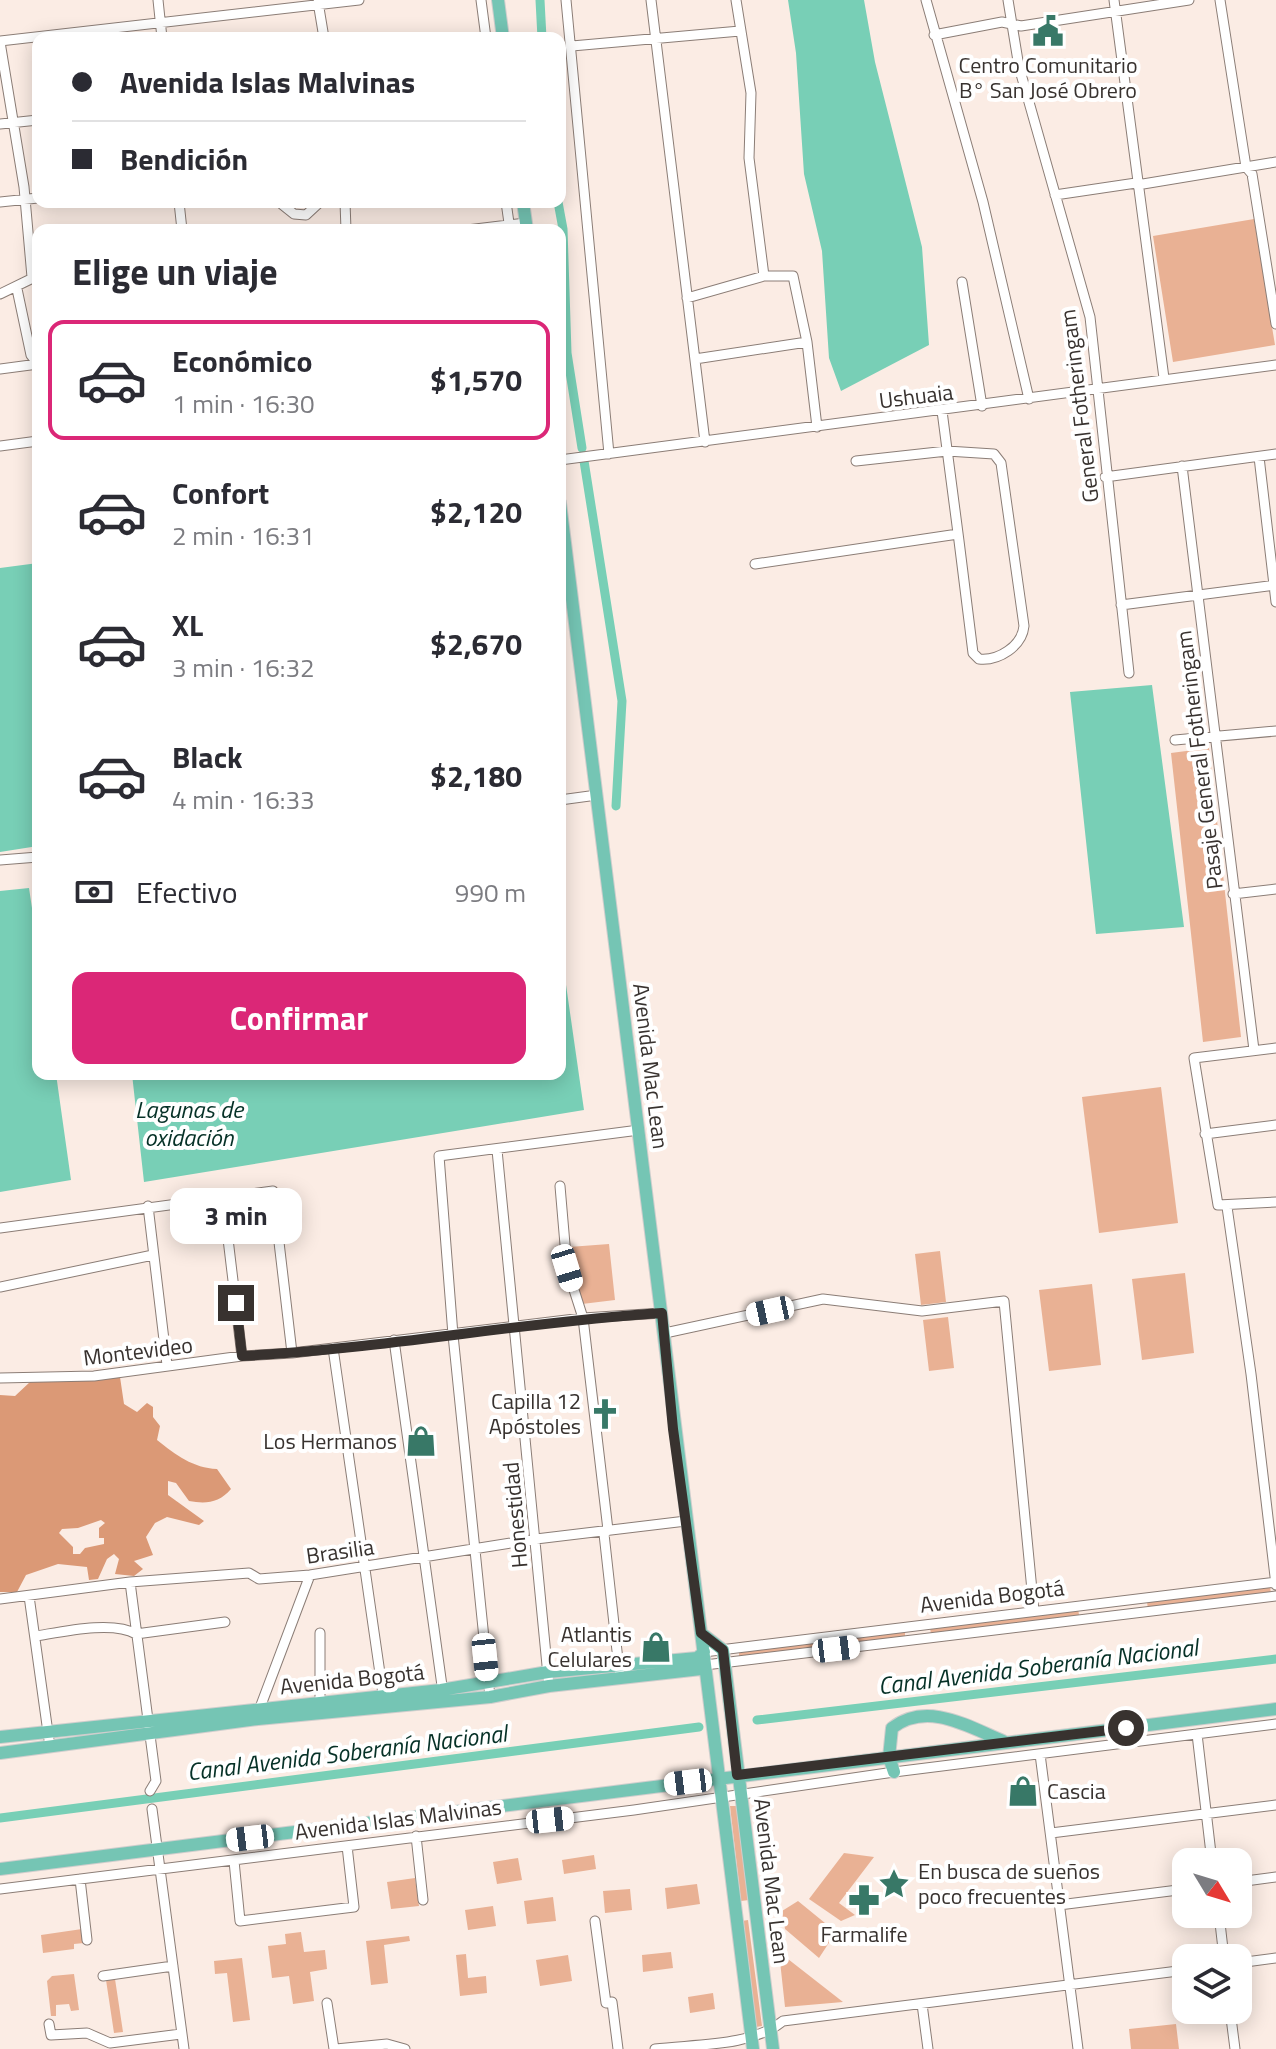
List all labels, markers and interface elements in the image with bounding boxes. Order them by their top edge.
public building icon: Centro Comunitario B° San José Obrero [1031,14,1065,48]
place label: Centro Comunitario B° San José Obrero [958,48,1138,107]
text: Avenida Islas Malvinas [120,59,415,105]
text: Bendición [120,136,248,182]
text: Elige un viaje [72,244,278,299]
street label: General Fotheringam [1050,307,1108,505]
text: Económico [172,338,312,384]
icon: car [76,344,148,416]
text: $1,570 [430,357,522,403]
street label: Ushuaia [877,375,955,417]
text: 1 min · 16:30 [172,384,315,423]
text: Confort [172,470,269,516]
icon: car [76,476,148,548]
text: $2,120 [430,489,522,535]
text: 2 min · 16:31 [172,516,315,555]
text: XL [172,602,203,648]
icon: car [76,608,148,680]
text: $2,670 [430,621,522,667]
street label: Pasaje General Fotheringam [1166,629,1232,891]
text: 3 min · 16:32 [172,648,315,687]
text: Black [172,734,243,780]
icon: car [76,740,148,812]
text: $2,180 [430,753,522,799]
text: 4 min · 16:33 [172,780,315,819]
text: Efectivo [136,869,238,915]
icon: cash [72,870,116,914]
text: 990 m [455,873,526,912]
button: Confirmar [72,972,526,1064]
street label: Avenida Mac Lean [624,981,678,1151]
water label: Lagunas de oxidación [135,1091,245,1155]
callout: 3 min [170,1187,302,1243]
text: 3 min [204,1196,268,1235]
car [549,1242,585,1294]
route end [218,1285,254,1321]
car [744,1294,796,1328]
street label: Montevideo [81,1327,195,1375]
place label: Capilla 12 Apóstoles [489,1384,581,1443]
church icon: Capilla 12 Apóstoles [588,1397,622,1431]
place label: Los Hermanos [263,1424,397,1458]
shop icon: Los Hermanos [404,1424,438,1458]
street label: Honestidad [493,1461,537,1569]
street label: Brasilia [304,1529,376,1573]
street label: Avenida Bogotá [918,1570,1066,1622]
place label: Atlantis Celulares [548,1617,632,1676]
water label: Canal Avenida Soberanía Nacional [876,1628,1203,1703]
shop icon: Atlantis Celulares [639,1630,673,1664]
car [471,1632,499,1682]
car [811,1634,861,1664]
street label: Avenida Bogotá [278,1655,426,1703]
route start [1108,1710,1144,1746]
water label: Canal Avenida Soberanía Nacional [185,1714,512,1789]
car [663,1767,713,1797]
shop icon: Cascia [1006,1774,1040,1808]
place label: Cascia [1047,1774,1106,1808]
street label: Avenida Islas Malvinas [293,1789,503,1849]
street label: Avenida Mac Lean [745,1796,799,1966]
car [525,1806,575,1834]
car [225,1823,275,1853]
north arrow [1172,1848,1252,1928]
map controls [1172,1848,1252,2024]
place label: En busca de sueños poco frecuentes [918,1854,1100,1913]
place icon: En busca de sueños poco frecuentes [877,1867,911,1901]
pharmacy icon: Farmalife [847,1883,881,1917]
place label: Farmalife [821,1917,908,1951]
button: layers [1172,1944,1252,2024]

